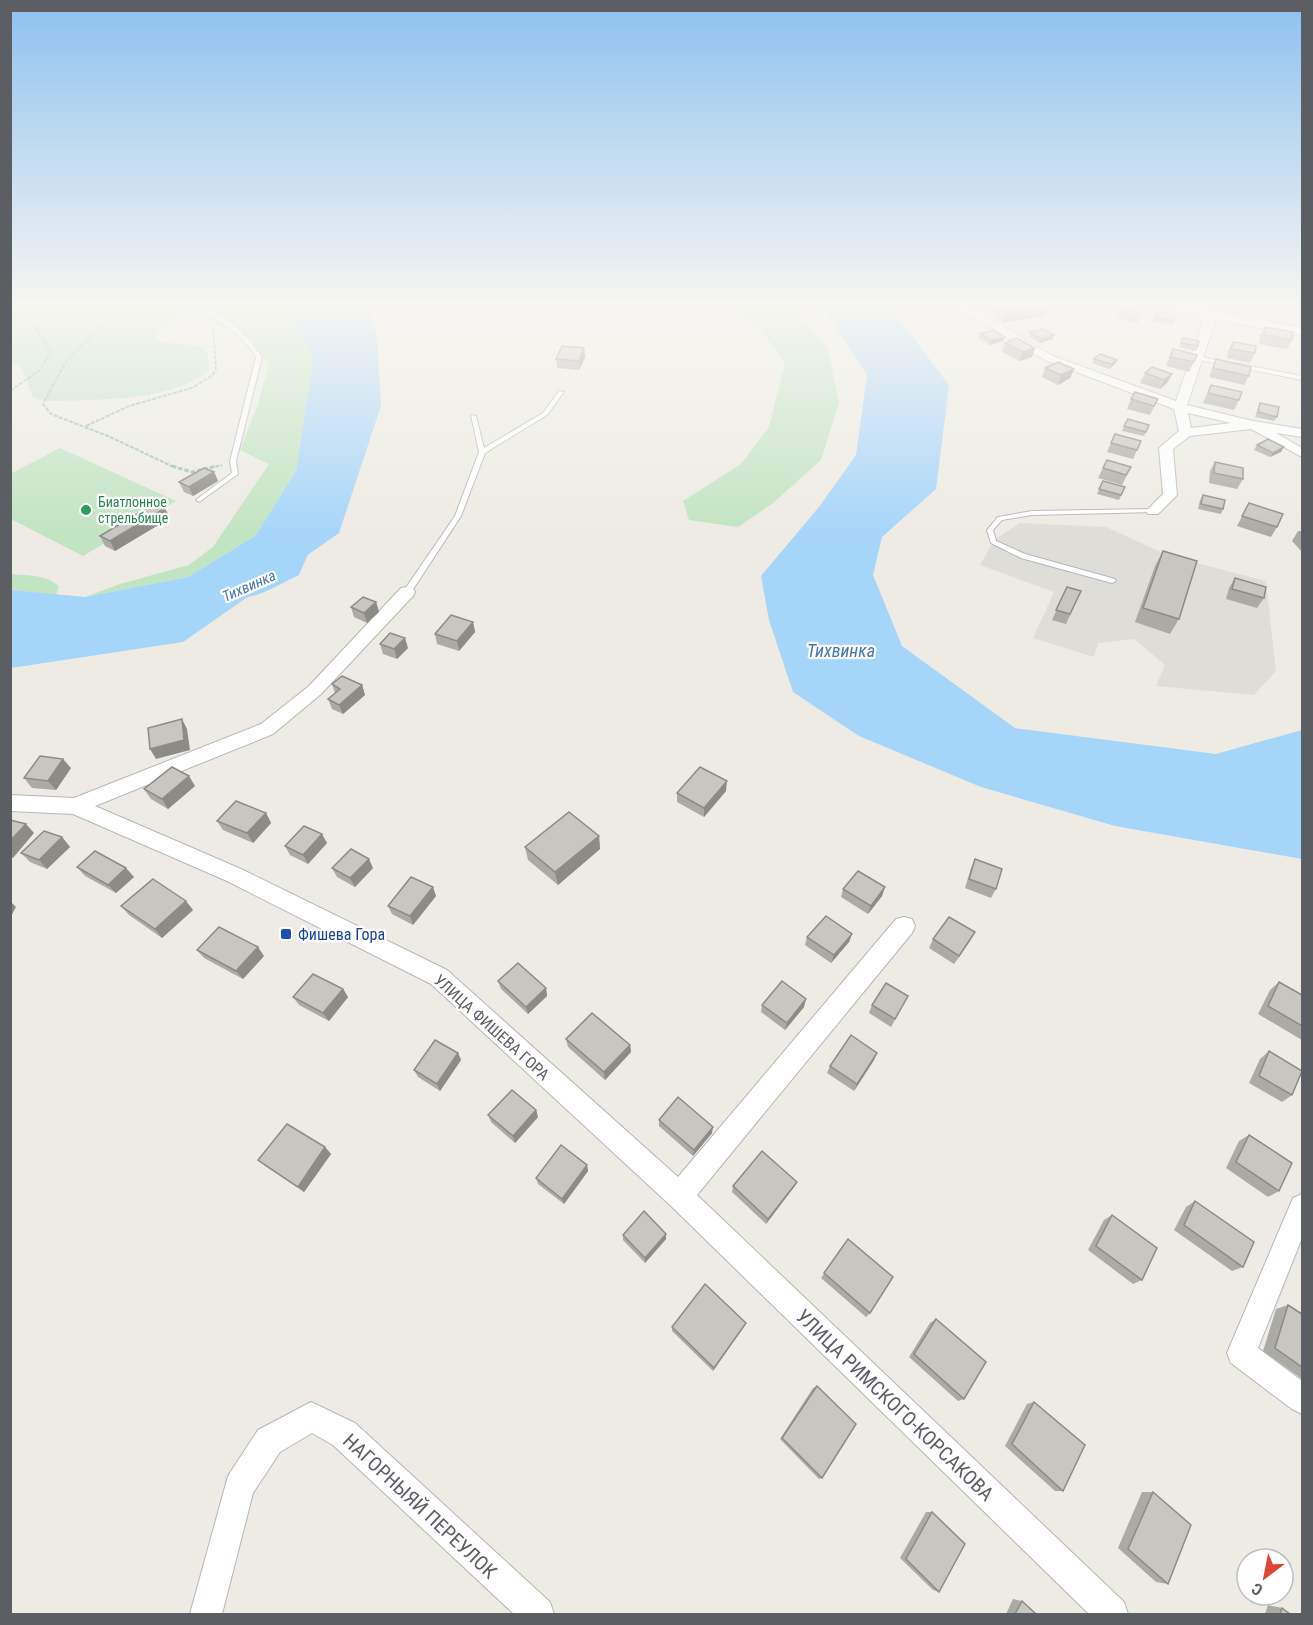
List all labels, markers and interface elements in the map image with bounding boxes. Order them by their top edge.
place label: Биатлонное стрельбище [98,494,169,526]
marker: Биатлонное стрельбище [79,503,93,517]
water label: Тихвинка [219,566,279,606]
water label: Тихвинка [807,640,875,661]
place label: Фишева Гора [298,925,385,944]
marker: Фишева Гора [279,927,293,941]
street label: УЛИЦА ФИШЕВА ГОРА [430,971,553,1084]
street label: УЛИЦА РИМСКОГО-КОРСАКОВА [791,1304,999,1506]
street label: НАГОРНЫЯЙ ПЕРЕУЛОК [338,1429,502,1584]
north arrow [1235,1547,1295,1607]
text: С [1248,1579,1266,1600]

